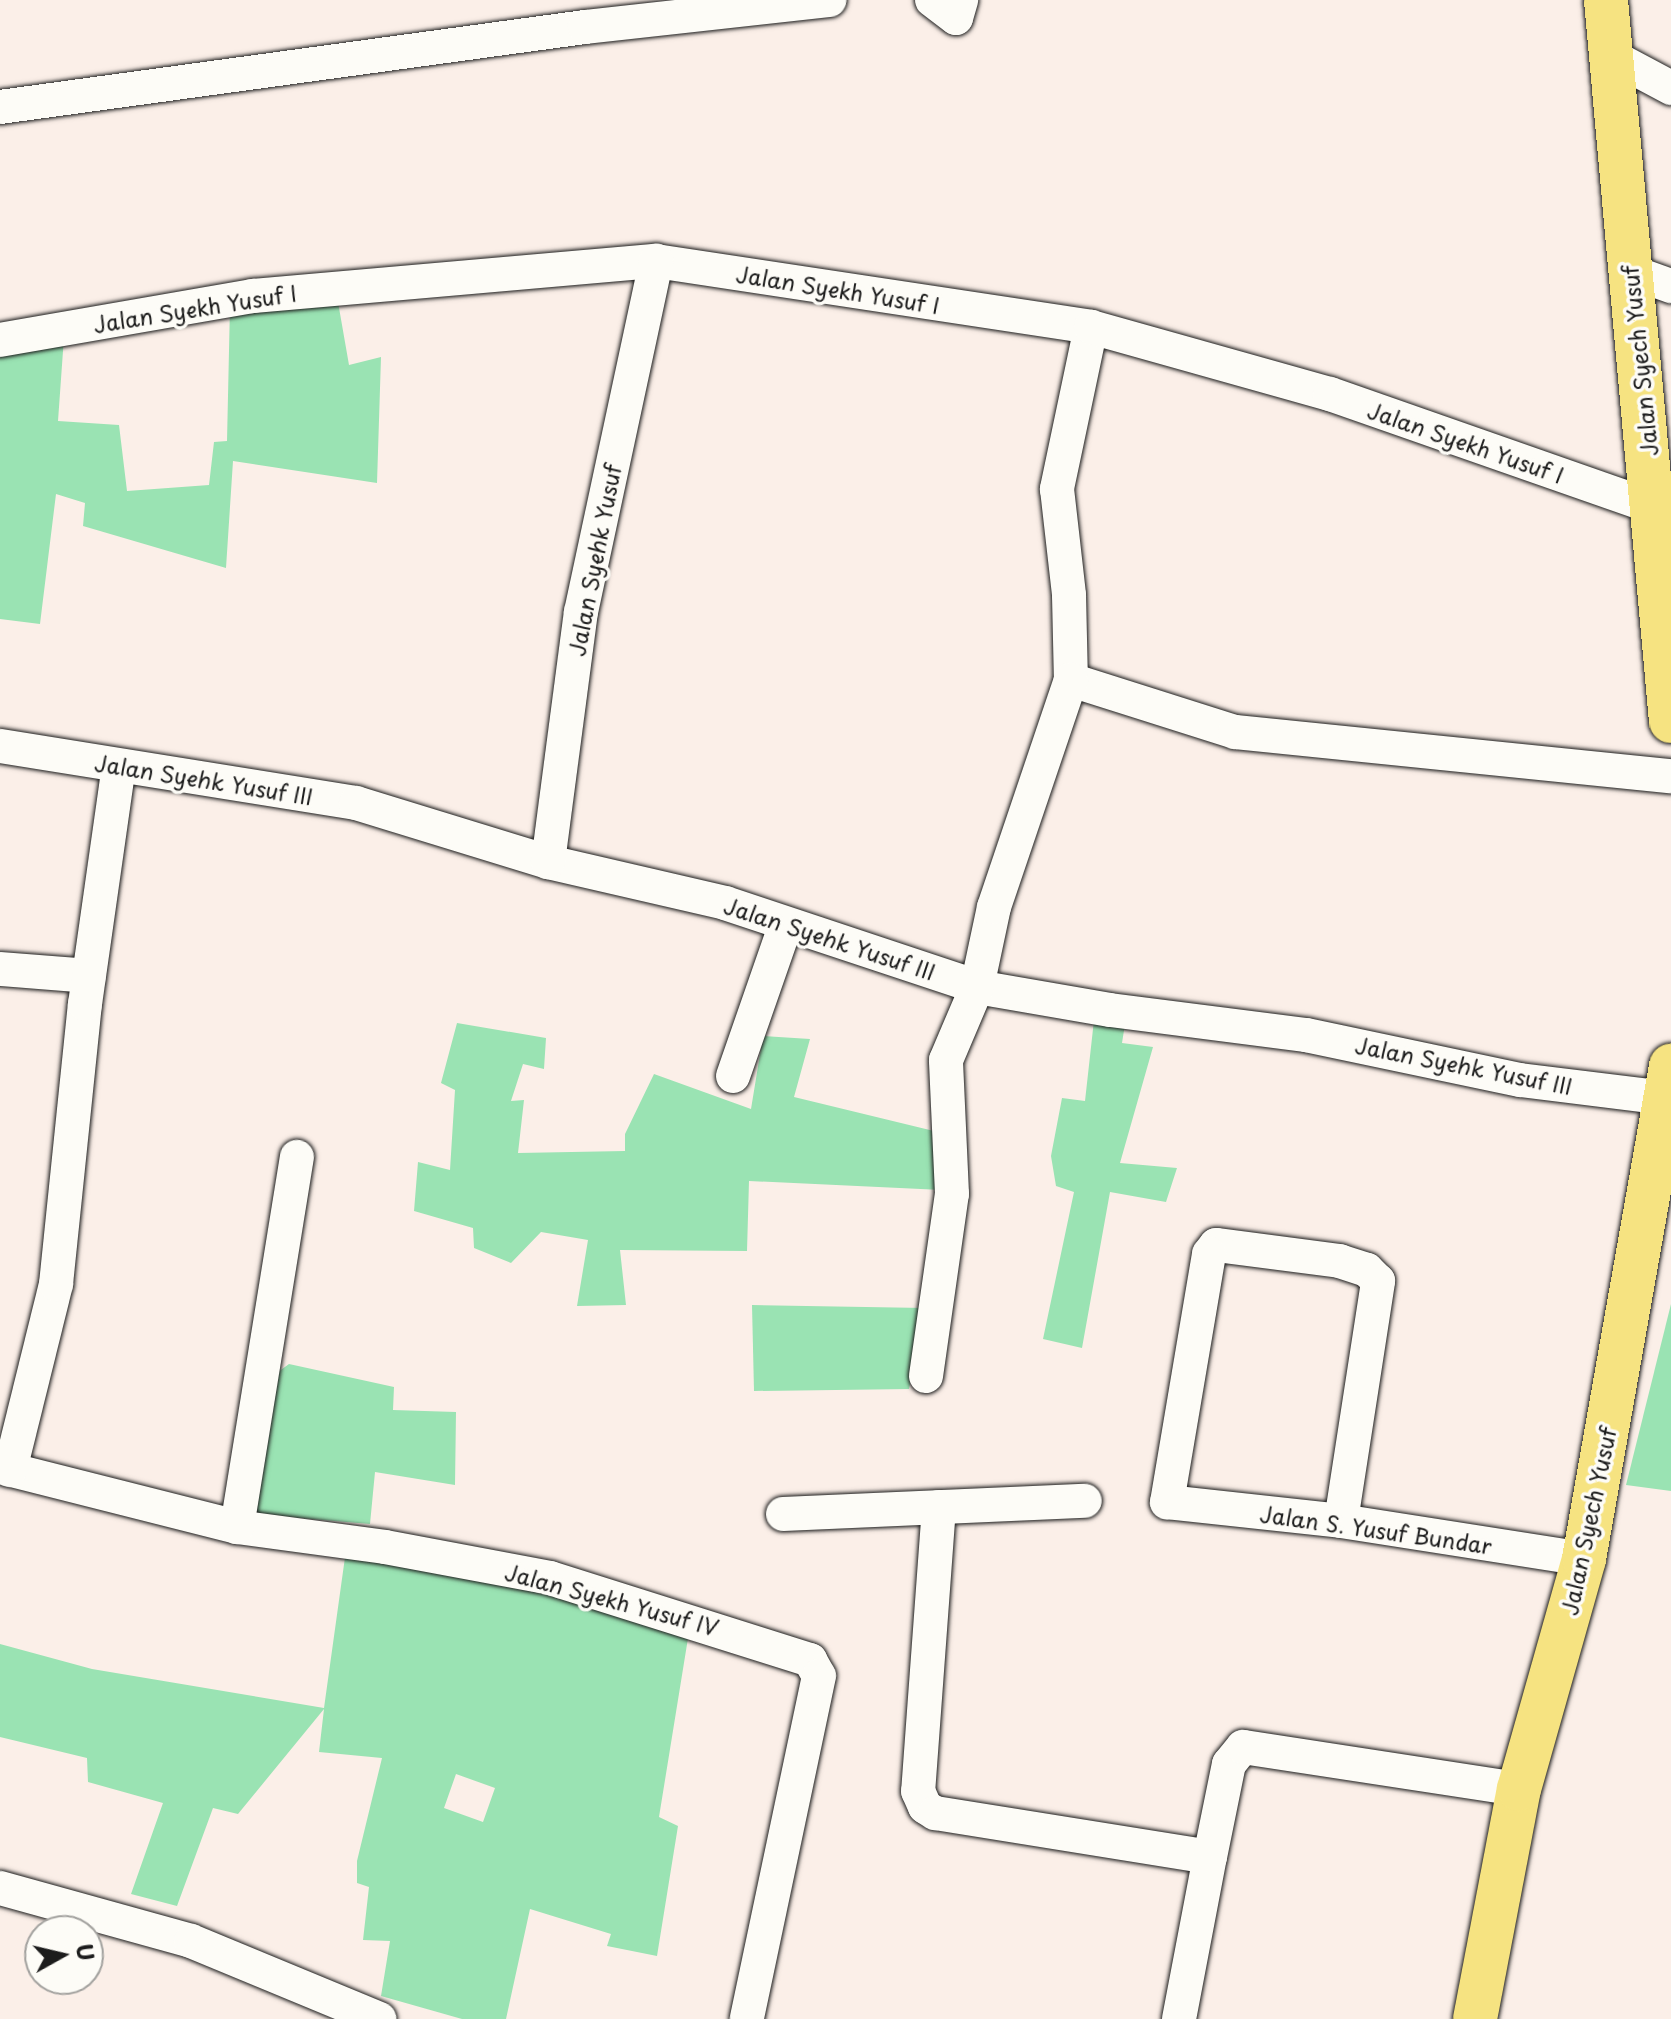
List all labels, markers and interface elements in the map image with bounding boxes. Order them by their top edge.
street label: Jalan Syekh Yusuf I [732,259,944,319]
street label: Jalan Syech Yusuf [1616,264,1662,458]
street label: Jalan Syekh Yusuf I [89,278,301,338]
street label: Jalan Syekh Yusuf I [1362,395,1570,489]
street label: Jalan Syehk Yusuf [562,461,626,659]
street label: Jalan Syehk Yusuf III [91,748,317,810]
street label: Jalan Syehk Yusuf III [719,891,941,985]
street label: Jalan Syehk Yusuf III [1352,1031,1576,1099]
street label: Jalan Syech Yusuf [1555,1424,1621,1618]
street label: Jalan S. Yusuf Bundar [1257,1499,1495,1559]
street label: Jalan Syekh Yusuf IV [499,1557,725,1641]
north arrow [24,1915,104,1995]
text: U [69,1941,104,1962]

